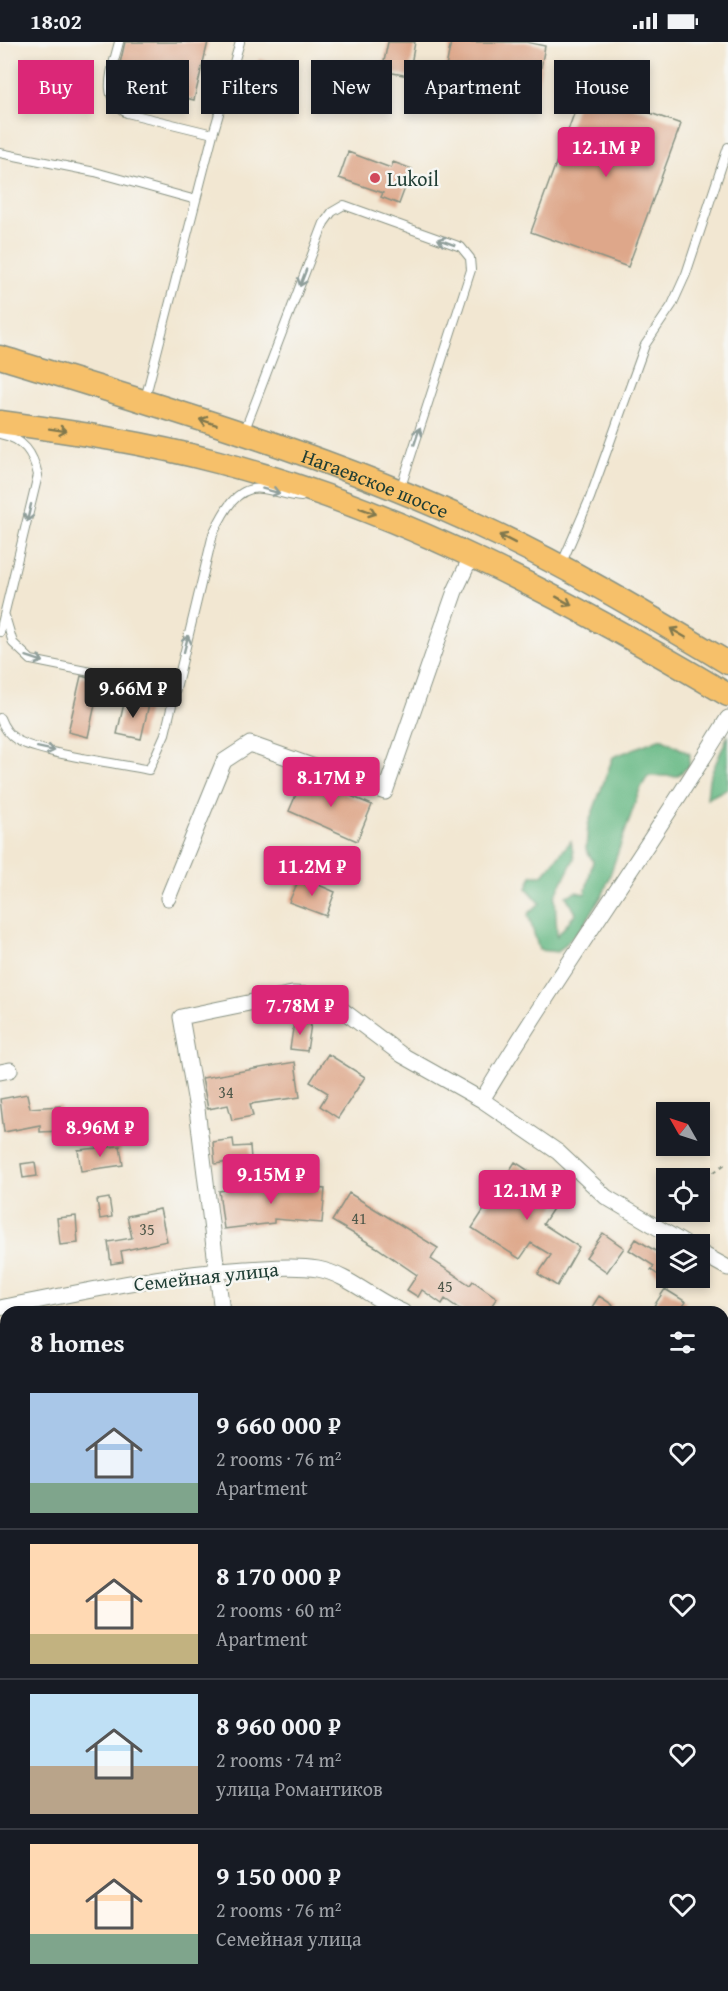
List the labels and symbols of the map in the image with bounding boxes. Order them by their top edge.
pin: 12.1M ₽ [551,127,661,178]
place label: Lukoil [387,164,439,193]
marker: Lukoil [368,171,382,185]
one-way arrow [437,235,456,246]
one-way arrow [296,268,307,287]
one-way arrow [199,415,218,426]
one-way arrow [48,425,67,436]
one-way arrow [413,427,424,446]
street label: Нагаевское шоссе [298,440,454,525]
one-way arrow [261,485,280,497]
one-way arrow [23,503,35,522]
one-way arrow [358,507,376,518]
one-way arrow [498,533,516,544]
one-way arrow [555,595,572,607]
one-way arrow [670,626,687,638]
one-way arrow [181,635,193,654]
one-way arrow [26,655,44,666]
pin: 9.66M ₽ [78,668,188,719]
one-way arrow [36,743,55,755]
pin: 8.17M ₽ [276,757,386,808]
pin: 11.2M ₽ [257,846,367,897]
pin: 7.78M ₽ [245,985,355,1036]
house number: 34 [218,1080,234,1104]
north arrow [656,1102,710,1156]
pin: 8.96M ₽ [45,1107,155,1158]
pin: 9.15M ₽ [216,1154,326,1205]
pin: 12.1M ₽ [472,1170,582,1221]
house number: 41 [351,1206,367,1230]
house number: 35 [139,1217,155,1241]
street label: Семейная улица [132,1254,280,1298]
house number: 45 [437,1274,453,1298]

